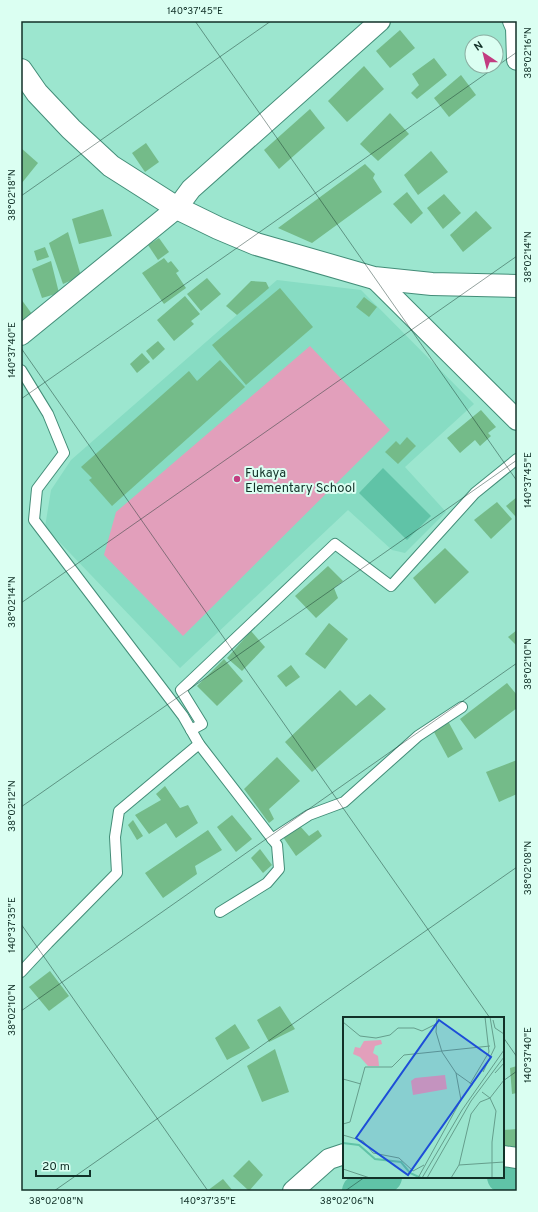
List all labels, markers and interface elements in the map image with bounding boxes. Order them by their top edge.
text: 140°37'45"E [167,5,223,18]
text: 38°02'16"N [522,27,535,79]
north arrow [464,34,504,74]
text: N [472,39,486,55]
text: 38°02'18"N [6,169,19,221]
text: 38°02'14"N [522,231,535,283]
text: 140°37'40"E [6,322,19,378]
text: 140°37'45"E [522,452,535,508]
place label: Fukaya Elementary School [245,466,355,497]
marker: Fukaya Elementary School [232,474,242,484]
text: 38°02'14"N [6,576,19,628]
text: 38°02'10"N [522,638,535,690]
text: 38°02'12"N [6,780,19,832]
text: 38°02'08"N [522,841,535,895]
text: 140°37'35"E [6,897,19,953]
text: 38°02'10"N [6,984,19,1036]
inset map [343,1017,504,1178]
text: 140°37'40"E [522,1027,535,1083]
scale bar [36,1152,90,1178]
text: 20 m [42,1159,70,1175]
text: 38°02'08"N [29,1195,83,1208]
text: 140°37'35"E [180,1195,236,1208]
text: 38°02'06"N [320,1195,374,1208]

